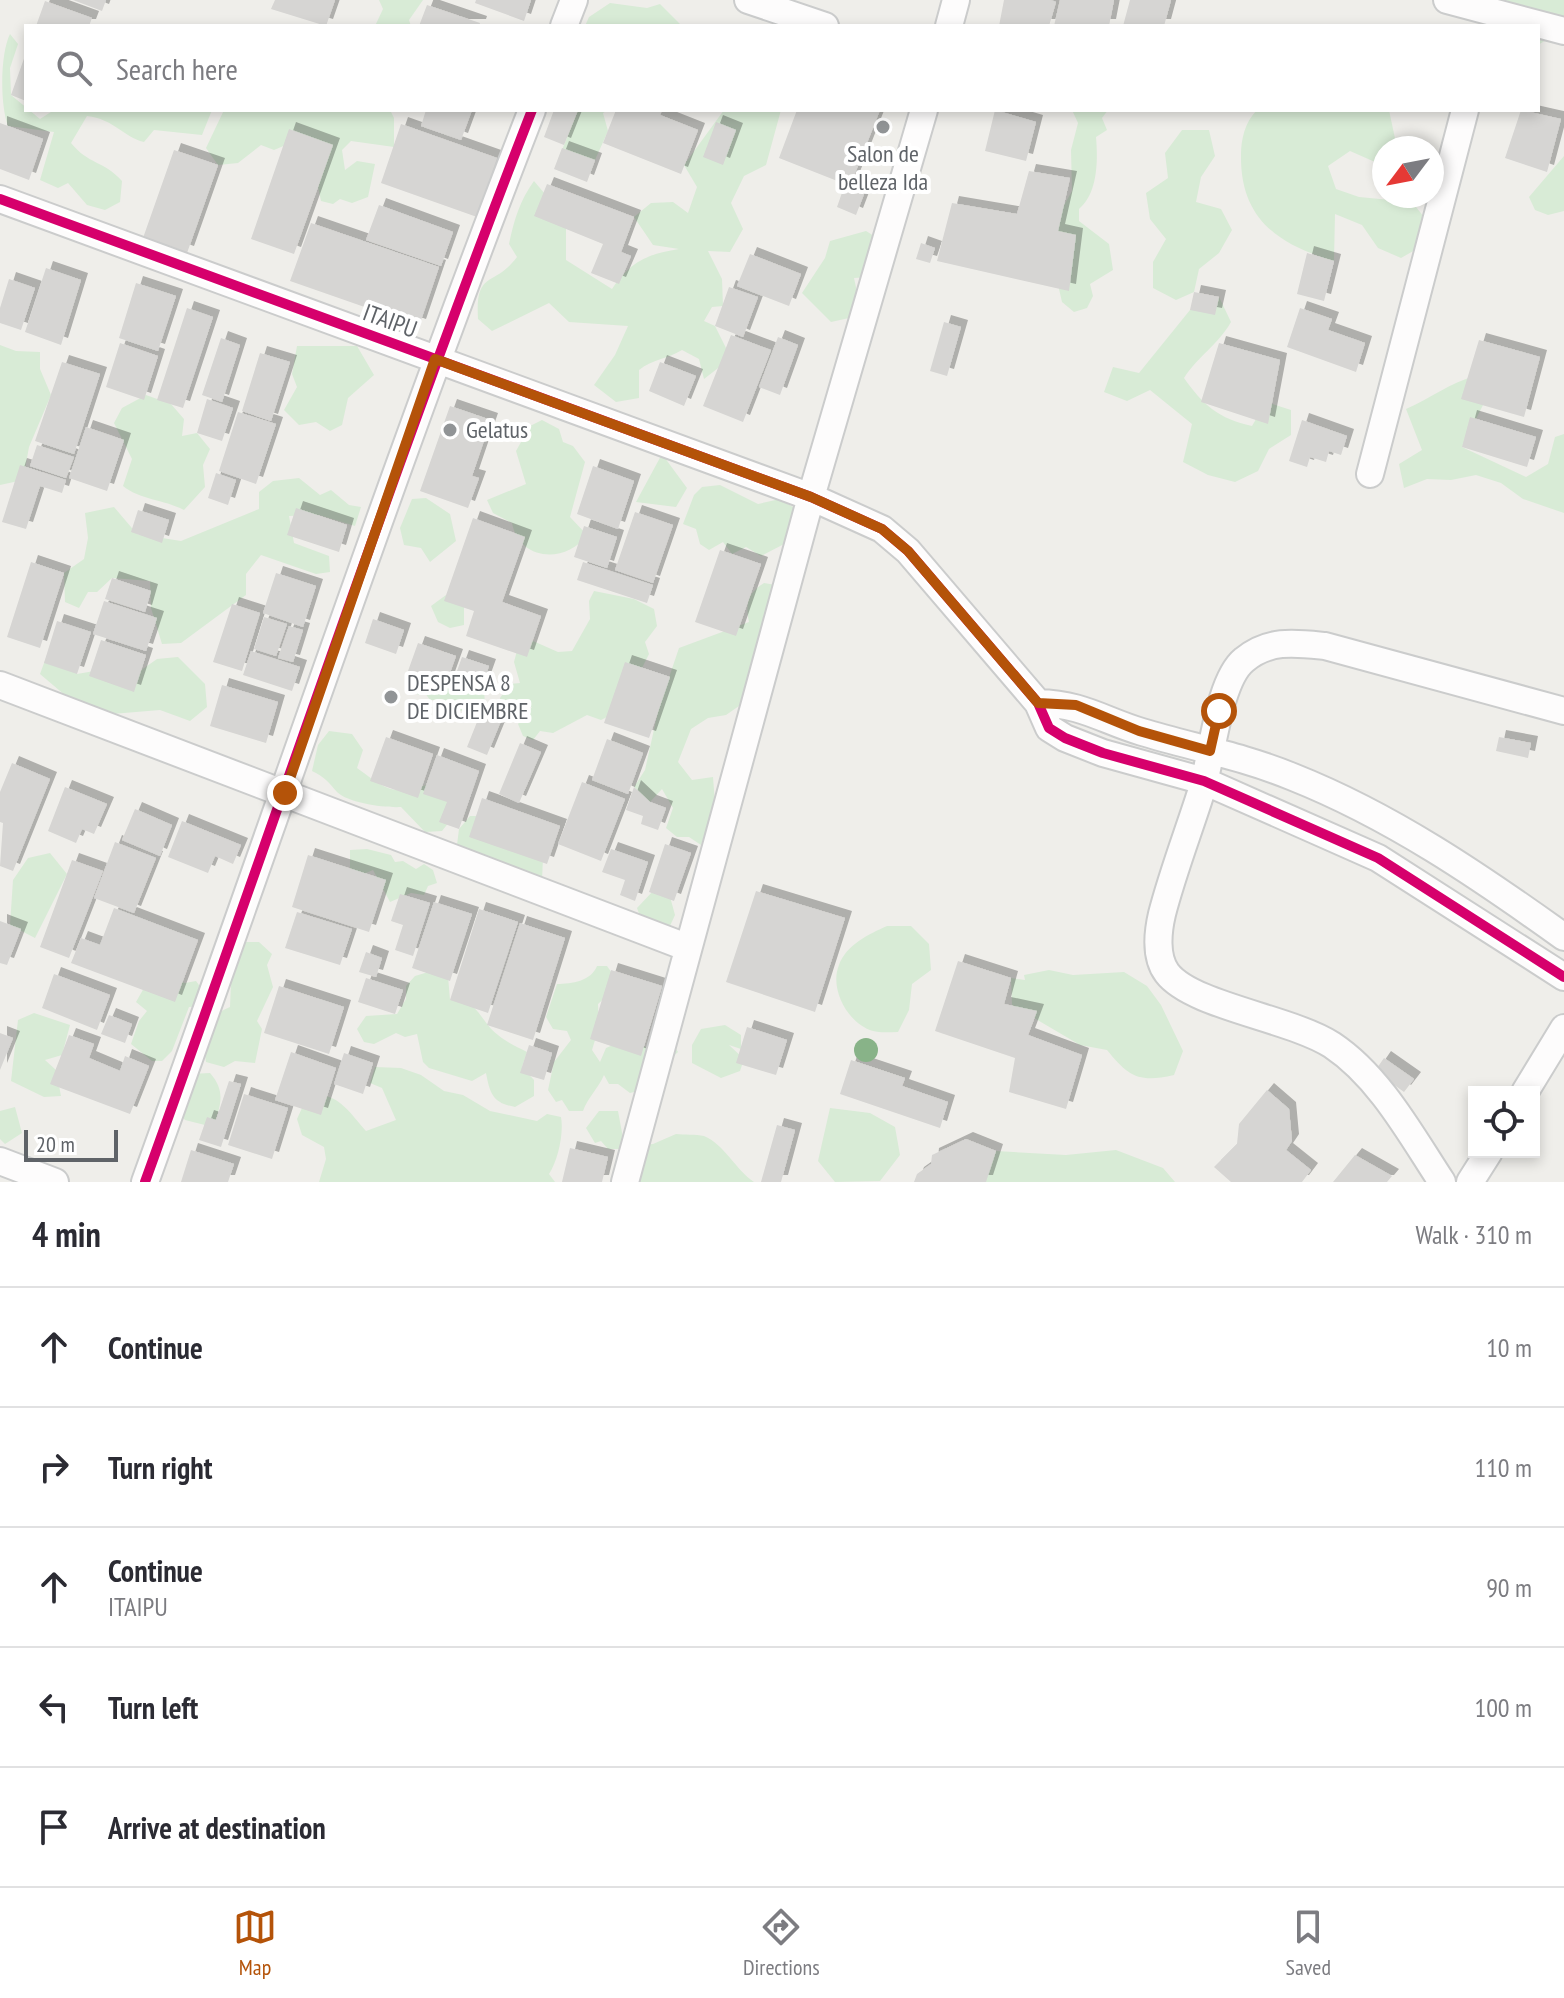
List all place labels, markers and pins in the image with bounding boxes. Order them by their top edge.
marker: Salon de belleza Ida [874,118,892,136]
place label: Salon de belleza Ida [838,138,928,197]
place label: Gelatus [466,414,528,445]
marker: Gelatus [441,421,459,439]
place label: DESPENSA 8 DE DICIEMBRE [407,667,528,726]
marker: DESPENSA 8 DE DICIEMBRE [382,688,400,706]

